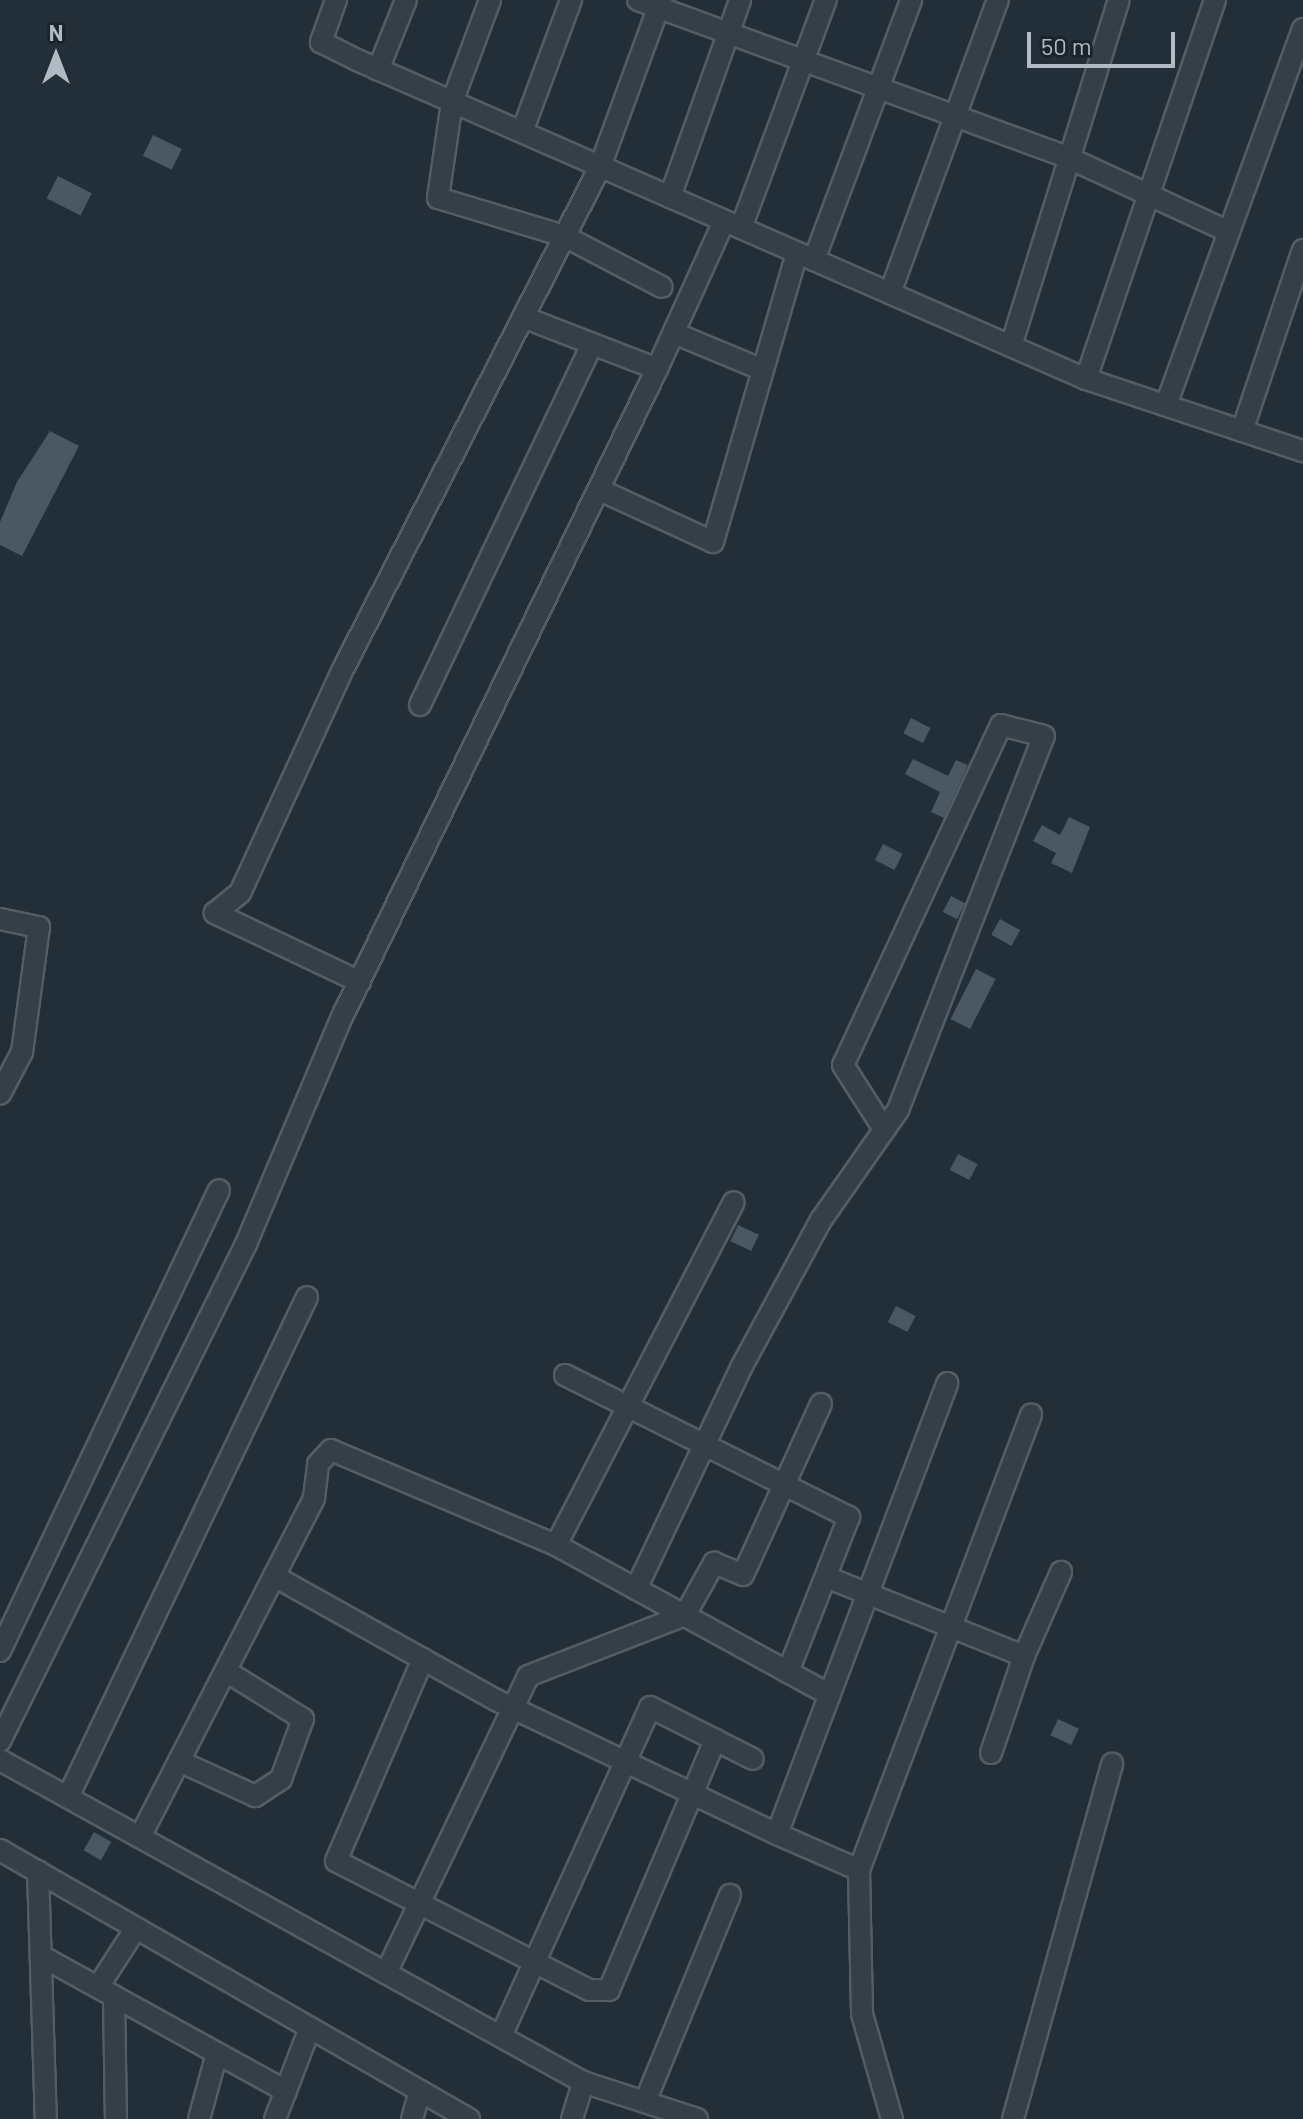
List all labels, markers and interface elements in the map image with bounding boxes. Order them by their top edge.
north arrow [16,16,96,96]
scale bar [1031,16,1179,66]
text: N [49,19,63,45]
text: 50 m [1041,31,1092,60]

